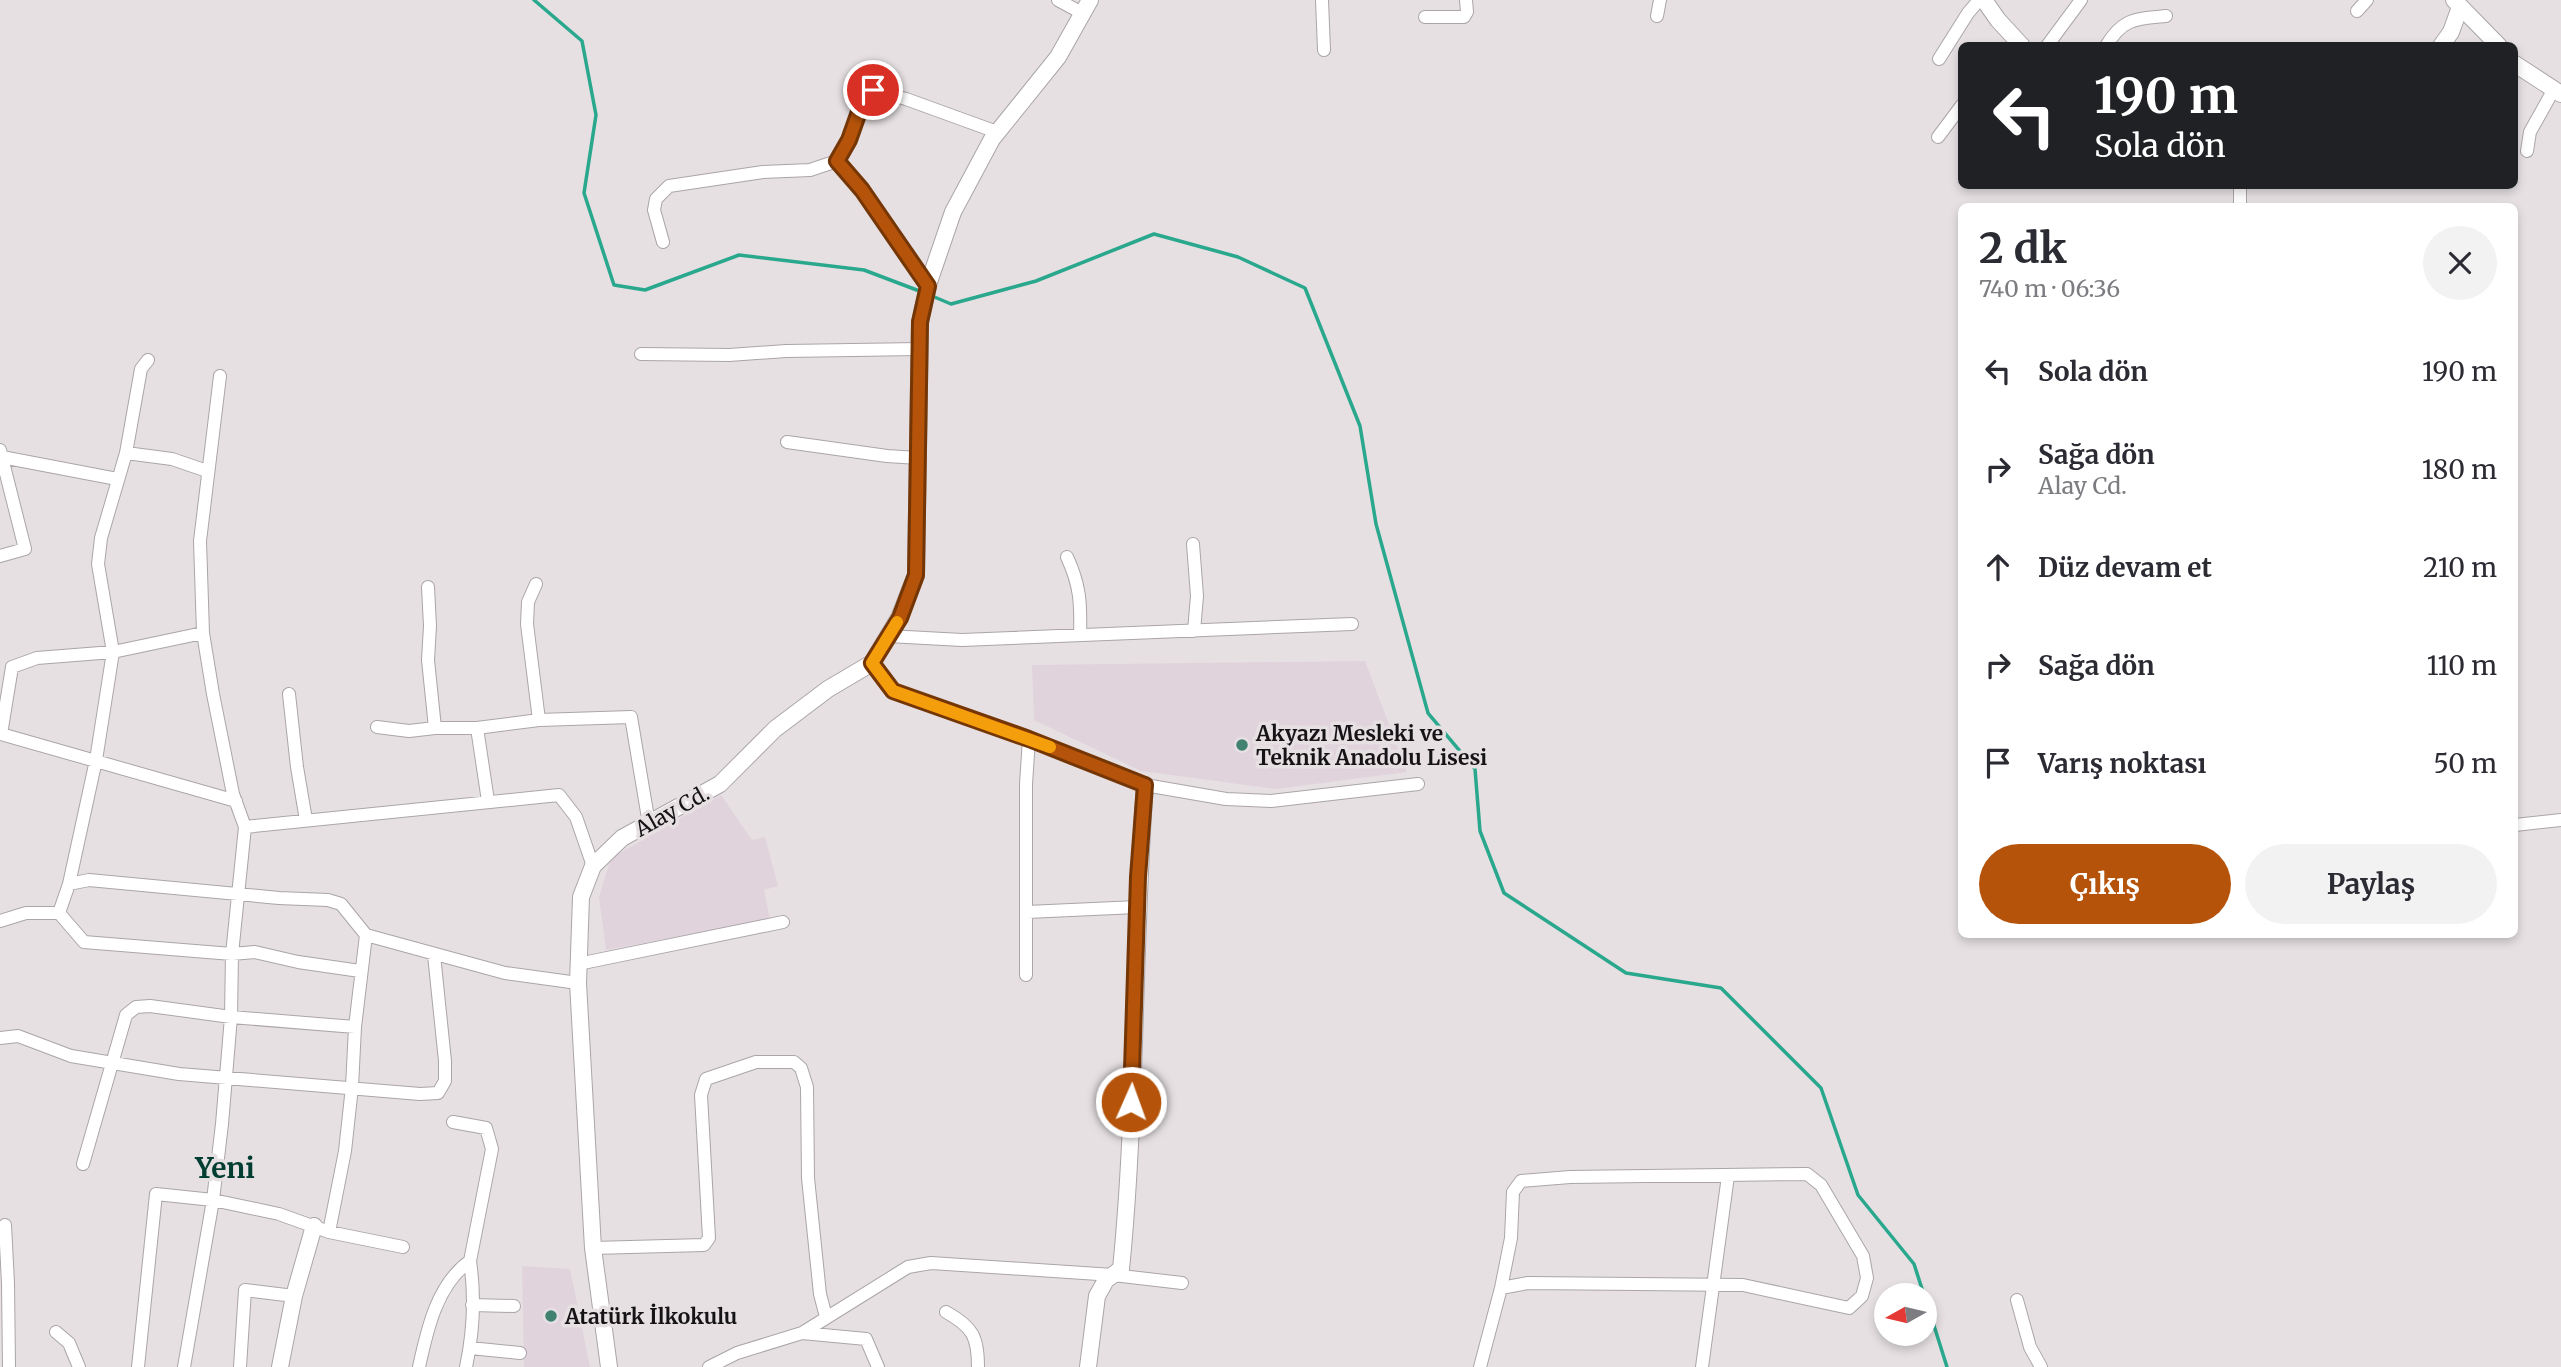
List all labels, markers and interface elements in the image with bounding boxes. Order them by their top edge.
pin [843,60,903,120]
text: 190 m [2094,65,2238,126]
icon: left [1979,70,2070,161]
icon: arrive [854,71,892,109]
text: Sola dön [2094,126,2226,166]
text: 2 dk [1979,222,2067,274]
button: close [2423,226,2497,300]
text: 740 m · 06:36 [1979,274,2120,303]
icon: left [1979,352,2017,390]
text: Sola dön [2038,355,2148,388]
text: 190 m [2422,355,2497,388]
text: Sağa dön [2038,438,2155,471]
icon: right [1979,450,2017,488]
text: 180 m [2422,453,2497,486]
text: Alay Cd. [2038,471,2127,500]
icon: ahead [1979,548,2017,586]
text: Düz devam et [2038,551,2212,584]
text: 210 m [2423,551,2497,584]
icon: right [1979,646,2017,684]
text: Sağa dön [2038,649,2155,682]
text: 110 m [2427,649,2497,682]
place label: Akyazı Mesleki ve Teknik Anadolu Lisesi [1255,720,1487,771]
marker: Akyazı Mesleki ve Teknik Anadolu Lisesi [1234,737,1250,753]
icon: arrive [1979,744,2017,782]
text: Varış noktası [2038,747,2206,780]
text: 50 m [2433,747,2497,780]
street label: Alay Cd. [629,780,714,843]
button: Çıkış [1979,844,2231,924]
button: Paylaş [2245,844,2497,924]
position arrow [1094,1065,1168,1139]
district label: Yeni [194,1150,255,1186]
north arrow [1874,1283,1937,1346]
map controls [1874,1283,1937,1346]
place label: Atatürk İlkokulu [564,1303,737,1330]
marker: Atatürk İlkokulu [543,1308,559,1324]

